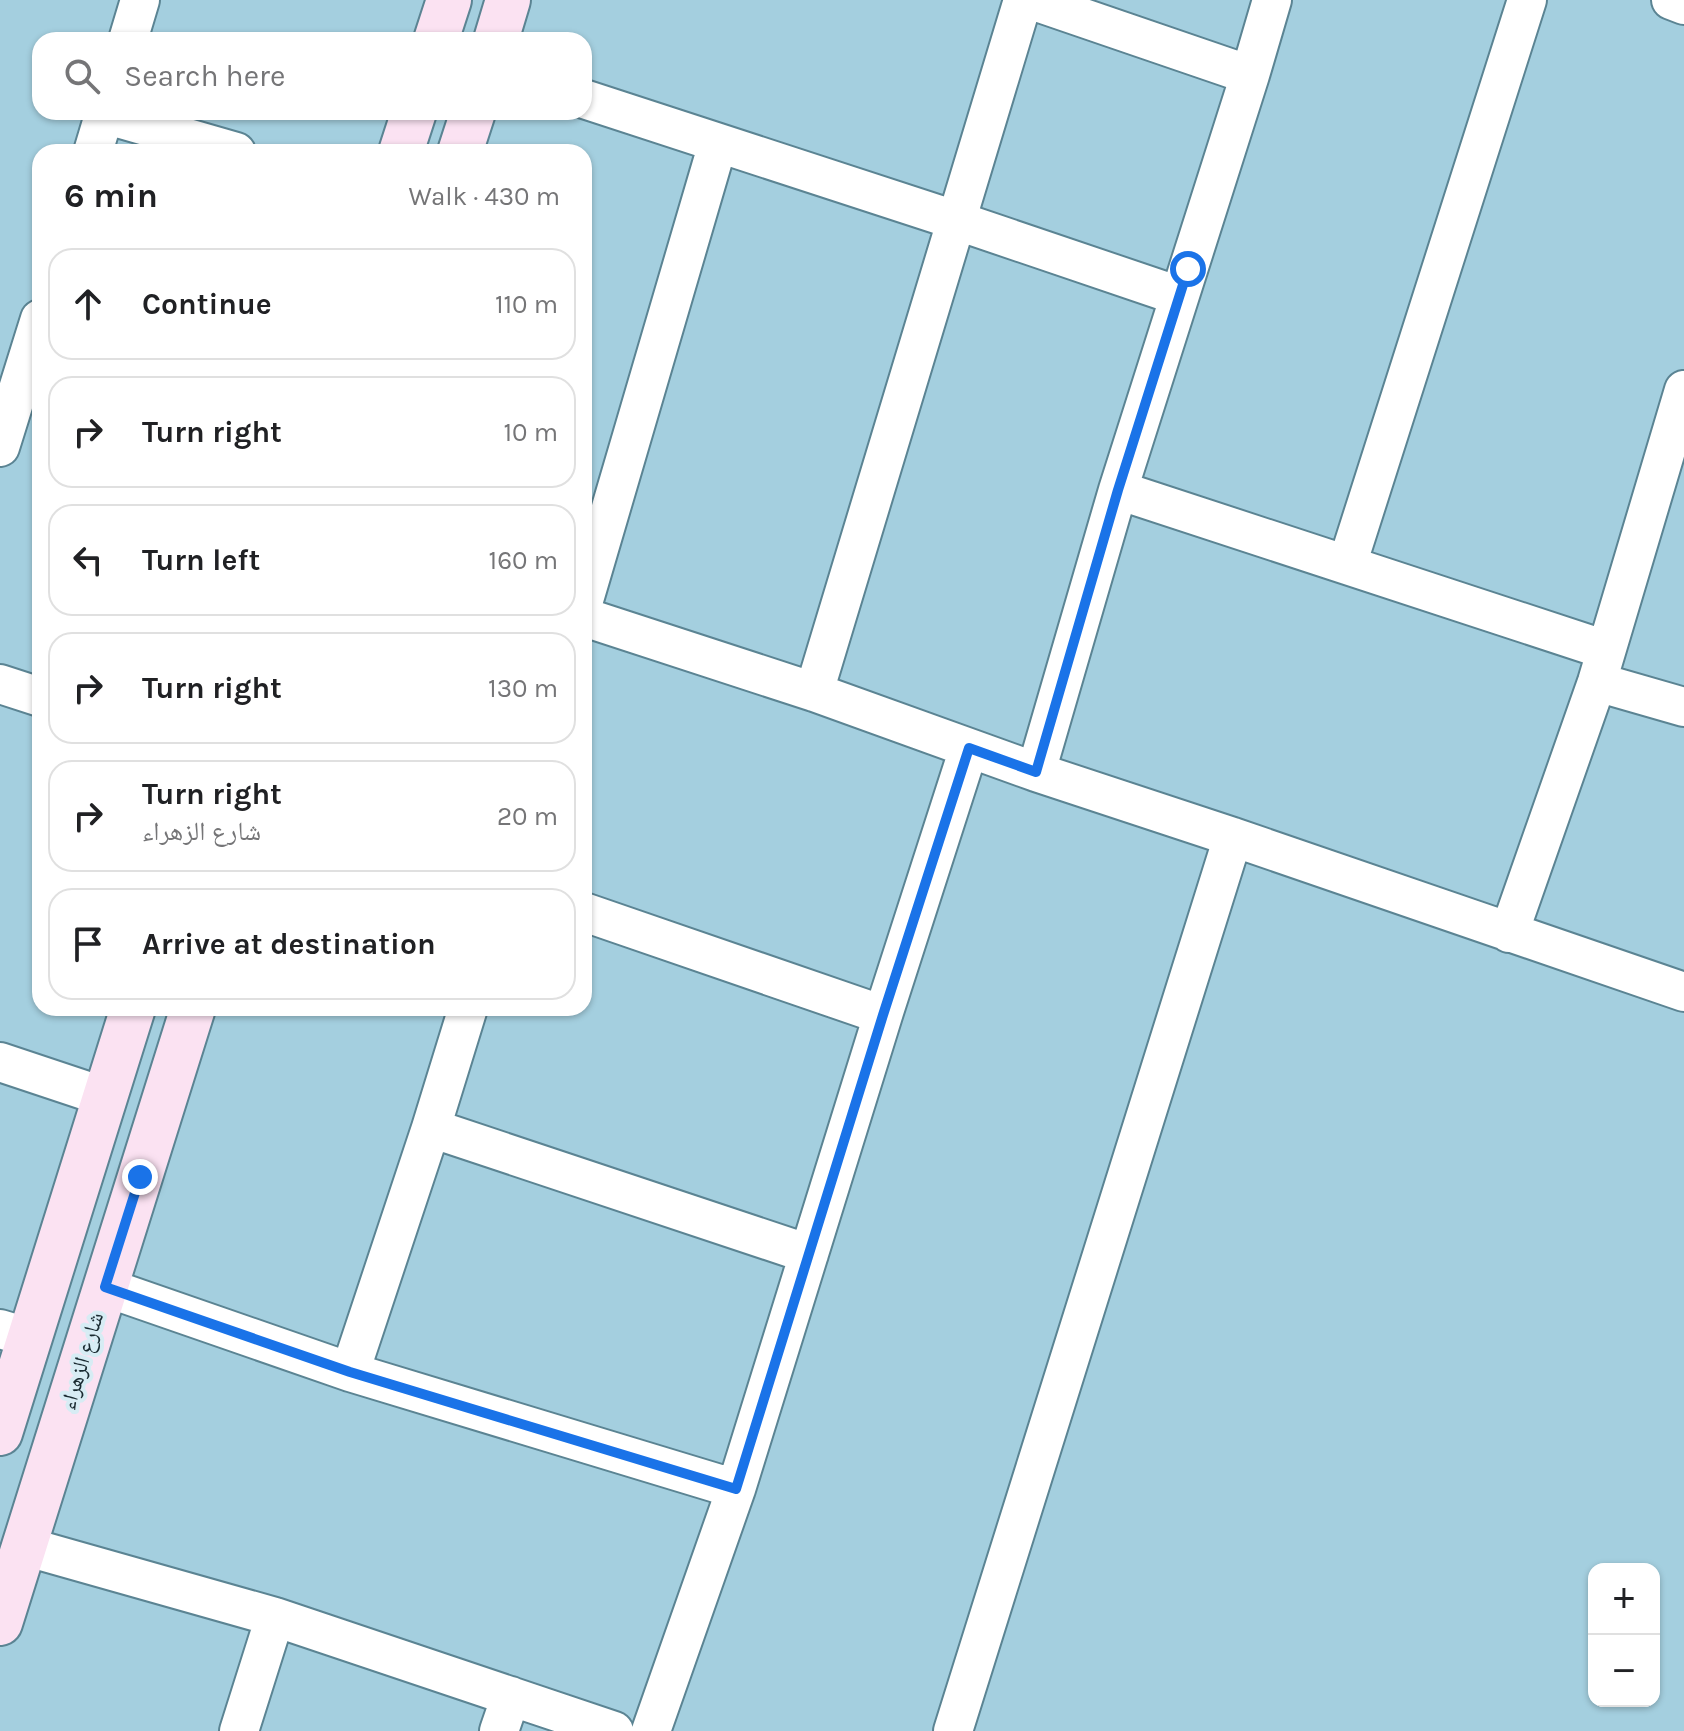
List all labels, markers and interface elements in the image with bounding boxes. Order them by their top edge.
search box [32,32,592,120]
icon: search [60,54,104,98]
text: Search here [124,58,285,94]
text: 6 min [64,176,158,216]
text: Walk · 430 m [409,181,560,212]
route start [1170,251,1206,287]
icon: ahead [66,282,110,326]
text: Continue [142,286,272,322]
text: 110 m [495,289,558,320]
icon: right [66,410,110,454]
text: Turn right [142,414,282,450]
text: 10 m [503,417,558,448]
icon: left [66,538,110,582]
text: Turn left [142,542,260,578]
text: 160 m [489,545,558,576]
icon: right [66,666,110,710]
text: Turn right [142,670,282,706]
text: 130 m [488,673,558,704]
text: Turn right [142,776,282,812]
icon: right [66,794,110,838]
text: 20 m [497,801,558,832]
text: شارع الزهراء [142,816,261,847]
icon: arrive [66,922,110,966]
text: Arrive at destination [142,926,436,962]
route end [122,1159,158,1195]
street label: شارع الزهراء [55,1309,109,1413]
map controls [1588,1563,1660,1707]
button: + [1588,1563,1660,1635]
button: − [1588,1635,1660,1707]

